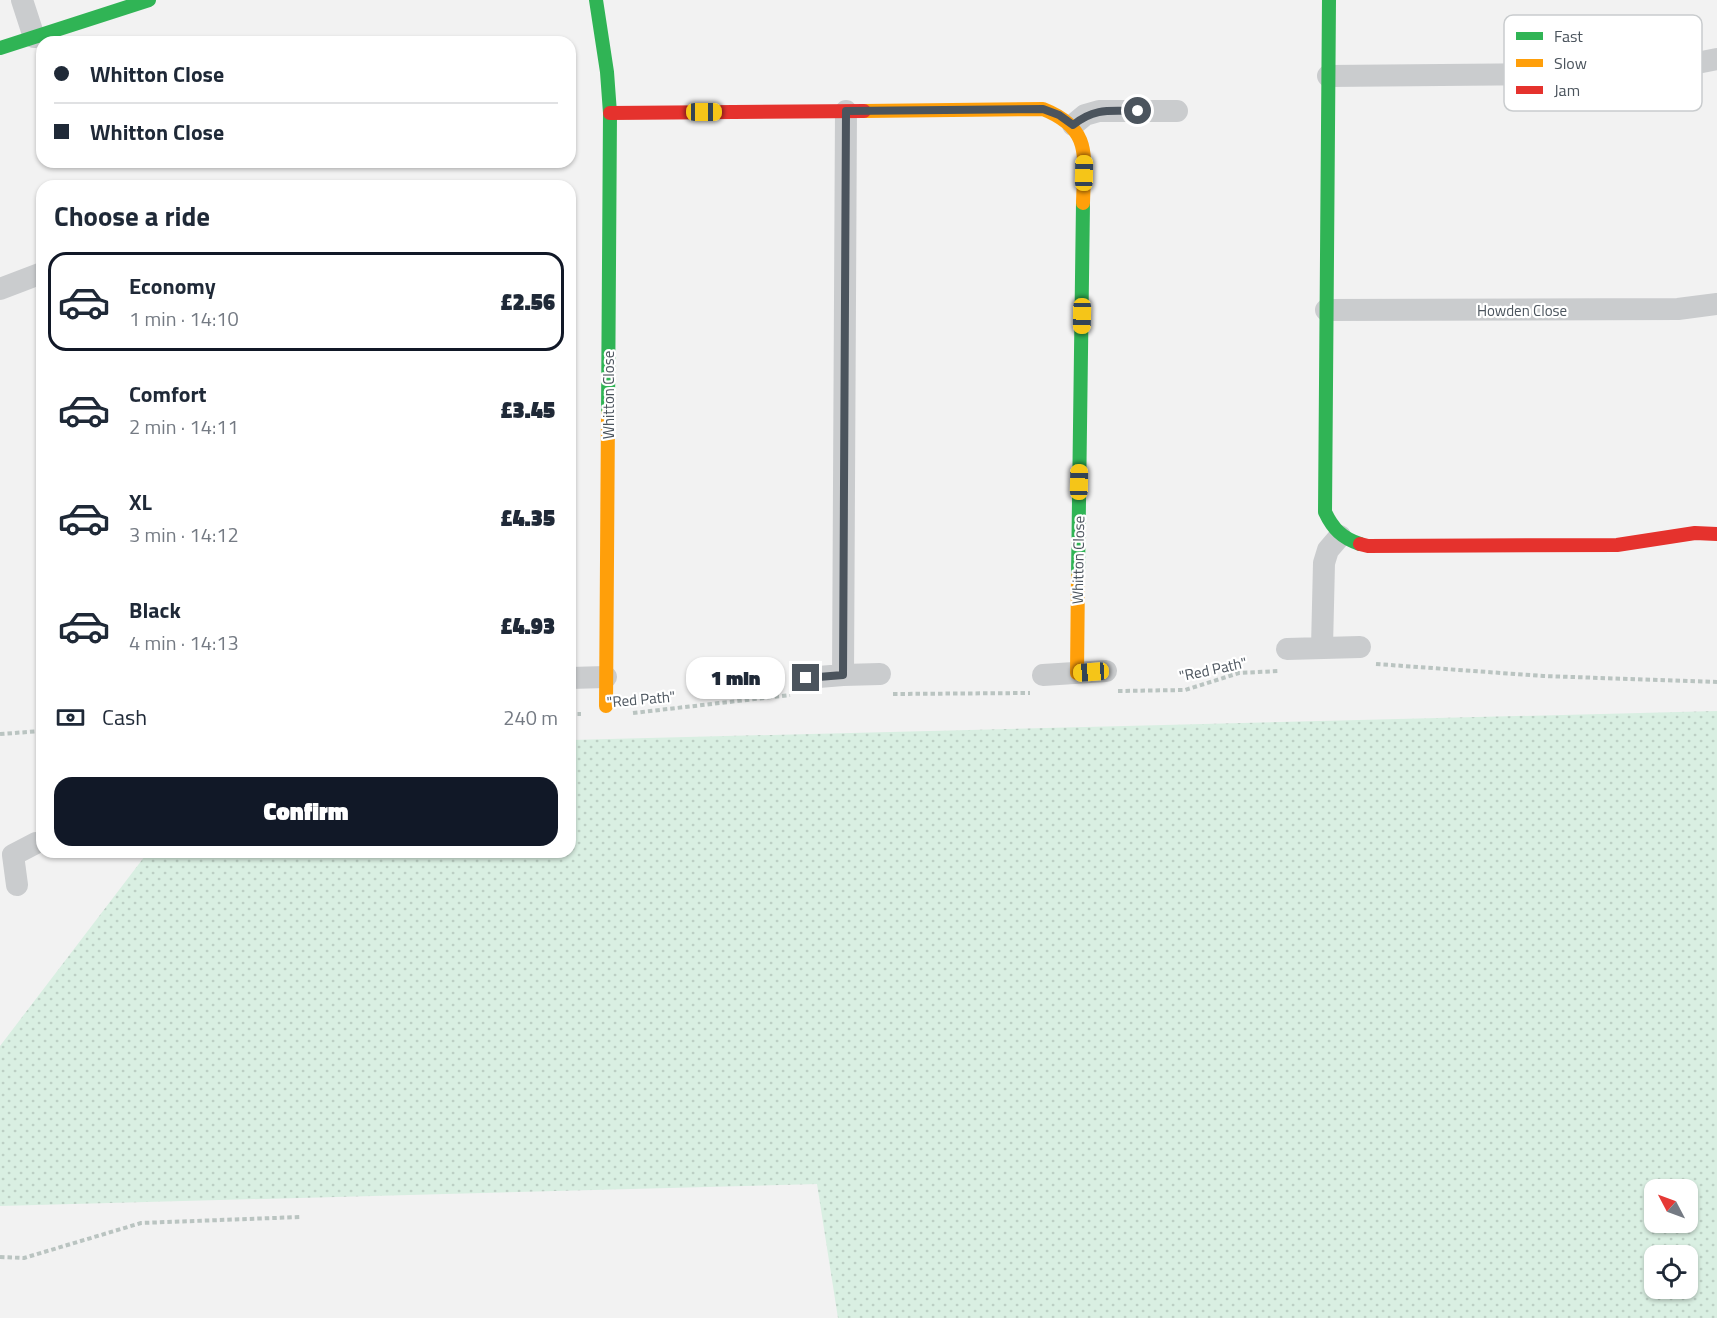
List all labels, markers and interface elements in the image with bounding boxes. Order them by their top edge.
legend [1504,15,1702,111]
text: Fast [1554,24,1583,48]
text: Slow [1554,51,1587,75]
text: Whitton Close [90,57,224,91]
text: Jam [1554,78,1580,102]
route start [1124,97,1151,124]
car [686,103,722,121]
text: Whitton Close [90,115,224,149]
car [1075,155,1093,191]
text: Choose a ride [54,195,210,236]
text: Economy [129,269,216,303]
icon: car [57,275,111,329]
text: £2.56 [500,285,555,319]
car [1073,298,1091,334]
street label: Howden Close [1477,299,1567,322]
text: 1 min · 14:10 [129,303,239,334]
street label: Whitton Close [597,351,620,439]
text: Comfort [129,377,207,411]
icon: car [57,383,111,437]
text: £3.45 [500,393,555,427]
text: 2 min · 14:11 [129,411,239,442]
car [1070,464,1088,500]
text: XL [129,485,152,519]
icon: car [57,491,111,545]
text: £4.35 [500,501,555,535]
street label: Whitton Close [1066,516,1090,604]
text: 3 min · 14:12 [129,519,239,550]
text: Black [129,593,181,627]
icon: car [57,599,111,653]
text: £4.93 [500,609,555,643]
text: 4 min · 14:13 [129,627,239,658]
street label: "Red Path" [1177,651,1249,687]
callout: 1 min [686,657,785,699]
text: 1 min [711,662,760,693]
car [1072,662,1110,682]
route end [792,664,819,691]
street label: "Red Path" [606,685,676,713]
text: Cash [102,700,147,734]
icon: cash [54,701,87,734]
text: 240 m [503,702,558,733]
button: Confirm [54,777,558,846]
north arrow [1644,1179,1698,1233]
map controls [1644,1179,1698,1299]
button: locate [1644,1245,1698,1299]

